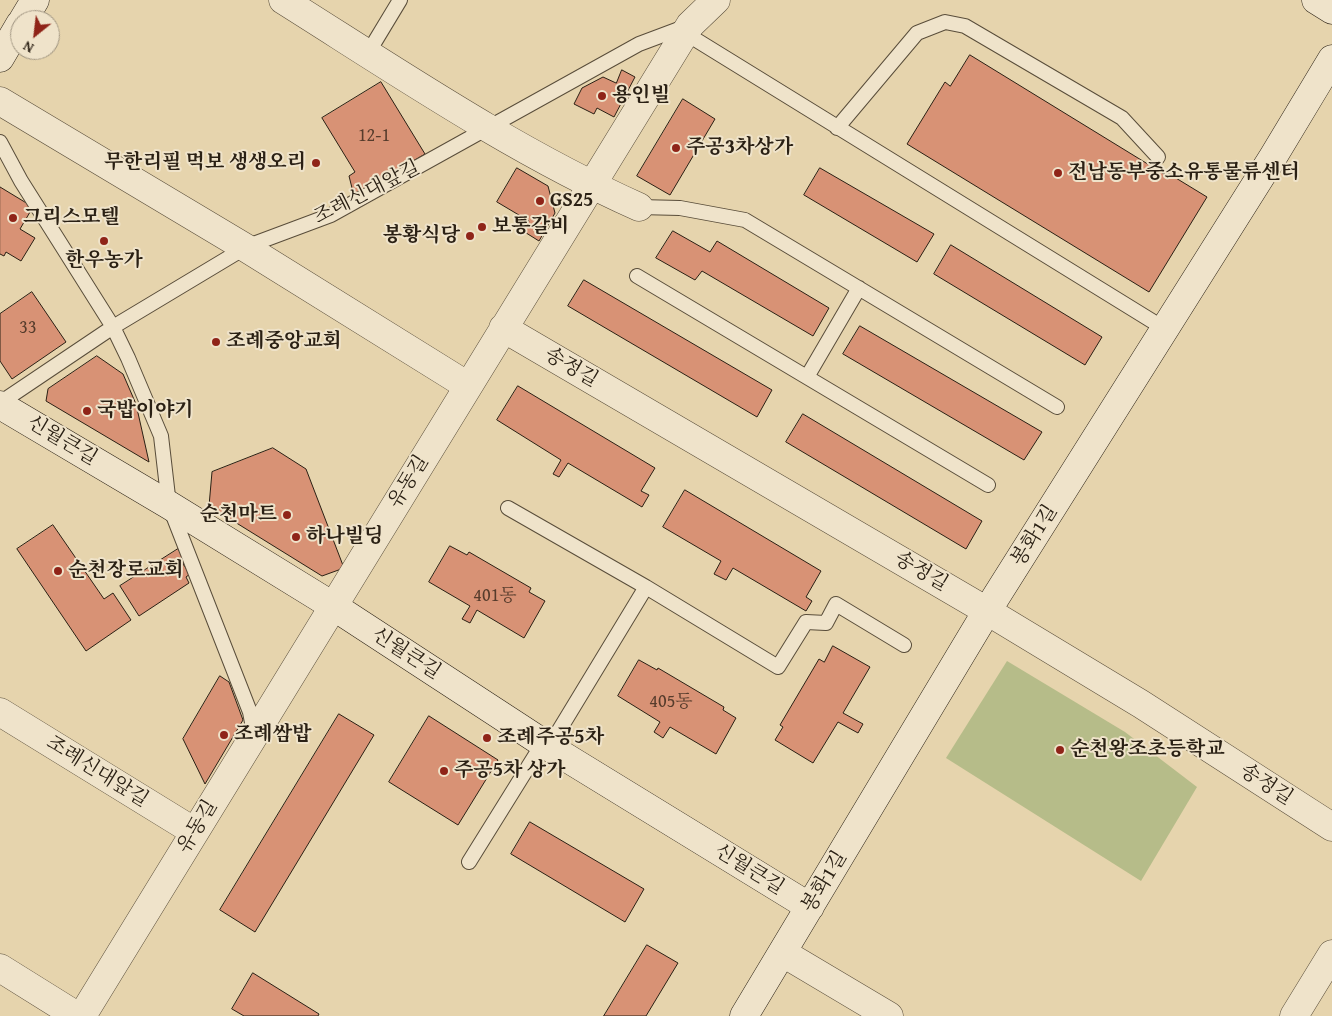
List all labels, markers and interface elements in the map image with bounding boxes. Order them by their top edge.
north arrow [10,10,60,60]
text: N [19,36,37,58]
place label: 용인빌 [612,84,670,108]
marker: 용인빌 [596,90,608,102]
house number: 12-1 [358,125,390,147]
place label: 주공3차상가 [686,136,793,160]
marker: 주공3차상가 [670,142,682,154]
place label: 무한리필 먹보 생생오리 [104,151,306,175]
street label: 조례신대앞길 [310,156,424,230]
marker: 무한리필 먹보 생생오리 [310,157,322,169]
place label: 전남동부중소유통물류센터 [1068,161,1300,185]
marker: 전남동부중소유통물류센터 [1052,167,1064,179]
place label: GS25 [550,189,593,213]
marker: GS25 [534,195,546,207]
place label: 그리스모텔 [23,206,120,230]
marker: 그리스모텔 [7,212,19,224]
place label: 보통갈비 [492,215,569,239]
marker: 보통갈비 [476,221,488,233]
place label: 봉황식당 [383,224,460,248]
marker: 봉황식당 [464,230,476,242]
marker: 한우농가 [98,235,110,247]
place label: 한우농가 [65,249,143,273]
house number: 33 [19,317,37,339]
place label: 조례중앙교회 [226,330,342,354]
marker: 조례중앙교회 [210,336,222,348]
street label: 송정길 [540,343,602,393]
place label: 국밥이야기 [97,399,194,423]
marker: 국밥이야기 [81,405,93,417]
street label: 신월큰길 [23,411,101,471]
street label: 유동길 [383,451,435,513]
street label: 봉화1길 [1007,501,1063,571]
place label: 순천마트 [200,503,277,527]
marker: 순천마트 [281,509,293,521]
place label: 하나빌딩 [306,525,383,549]
marker: 하나빌딩 [290,531,302,543]
street label: 송정길 [890,547,952,597]
place label: 순천장로교회 [68,559,184,583]
marker: 순천장로교회 [52,565,64,577]
house number: 401동 [473,585,517,607]
street label: 신월큰길 [367,623,445,685]
house number: 405동 [649,691,693,713]
place label: 조례쌈밥 [234,723,311,747]
place label: 조례주공5차 [497,726,604,750]
marker: 조례쌈밥 [218,729,230,741]
street label: 조례신대앞길 [41,731,153,813]
marker: 조례주공5차 [481,732,493,744]
place label: 순천왕조초등학교 [1070,738,1225,762]
marker: 순천왕조초등학교 [1054,744,1066,756]
place label: 주공5차 상가 [454,759,565,783]
street label: 송정길 [1235,759,1297,811]
marker: 주공5차 상가 [438,765,450,777]
street label: 유동길 [173,796,223,858]
street label: 신월큰길 [710,839,788,901]
street label: 봉화1길 [797,847,853,917]

